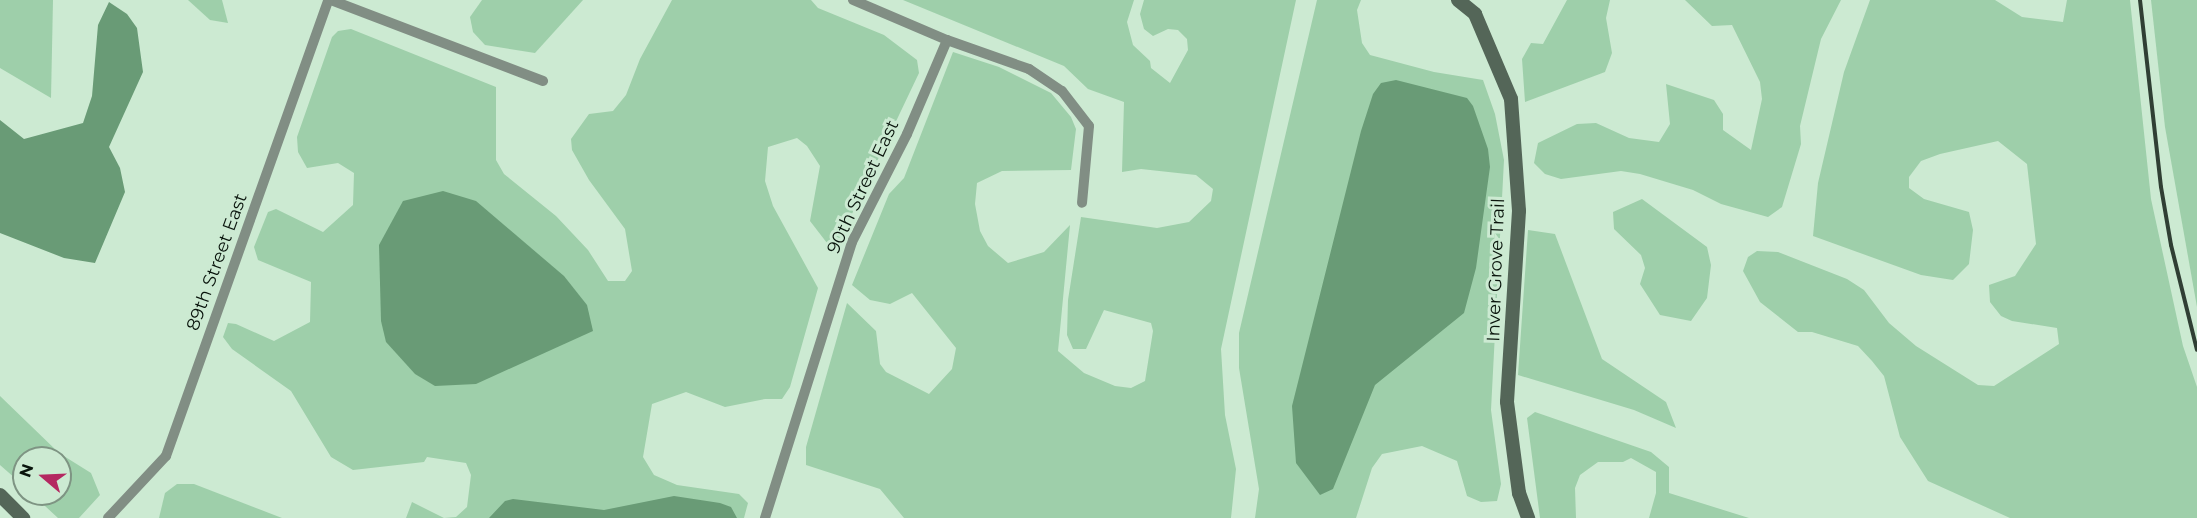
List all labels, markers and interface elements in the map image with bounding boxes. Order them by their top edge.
street label: 90th Street East [823,117,903,257]
street label: 89th Street East [182,190,252,334]
street label: Inver Grove Trail [1483,198,1509,342]
north arrow [12,446,72,506]
text: N [15,461,37,480]

